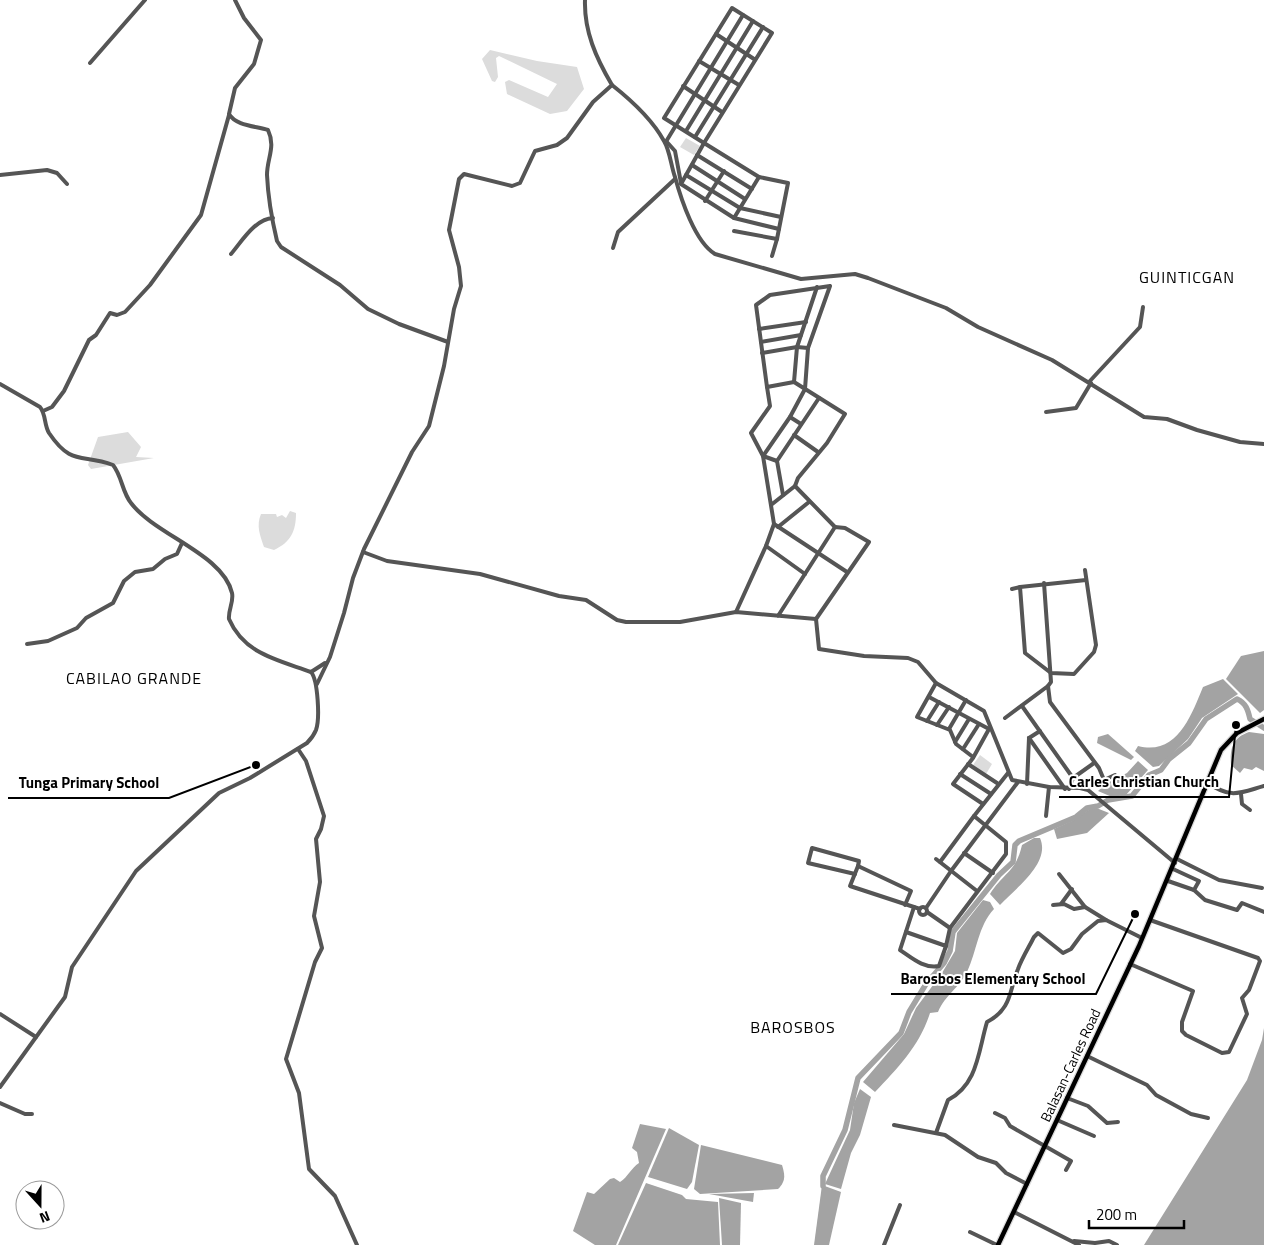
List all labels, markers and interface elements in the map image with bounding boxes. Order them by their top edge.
district label: GUINTICGAN [1139,265,1235,289]
district label: CABILAO GRANDE [66,666,202,690]
callout: Carles Christian Church [1059,767,1229,797]
callout: Tunga Primary School [8,768,169,798]
text: Carles Christian Church [1069,770,1219,793]
text: Tunga Primary School [19,771,159,794]
callout: Barosbos Elementary School [891,964,1096,994]
text: Barosbos Elementary School [900,967,1086,990]
street label: Balasan-Carles Road [1035,1005,1105,1125]
district label: BAROSBOS [750,1015,836,1039]
north arrow [15,1180,65,1230]
scale bar [1089,1198,1184,1230]
text: 200 m [1096,1203,1137,1226]
text: N [37,1206,53,1229]

